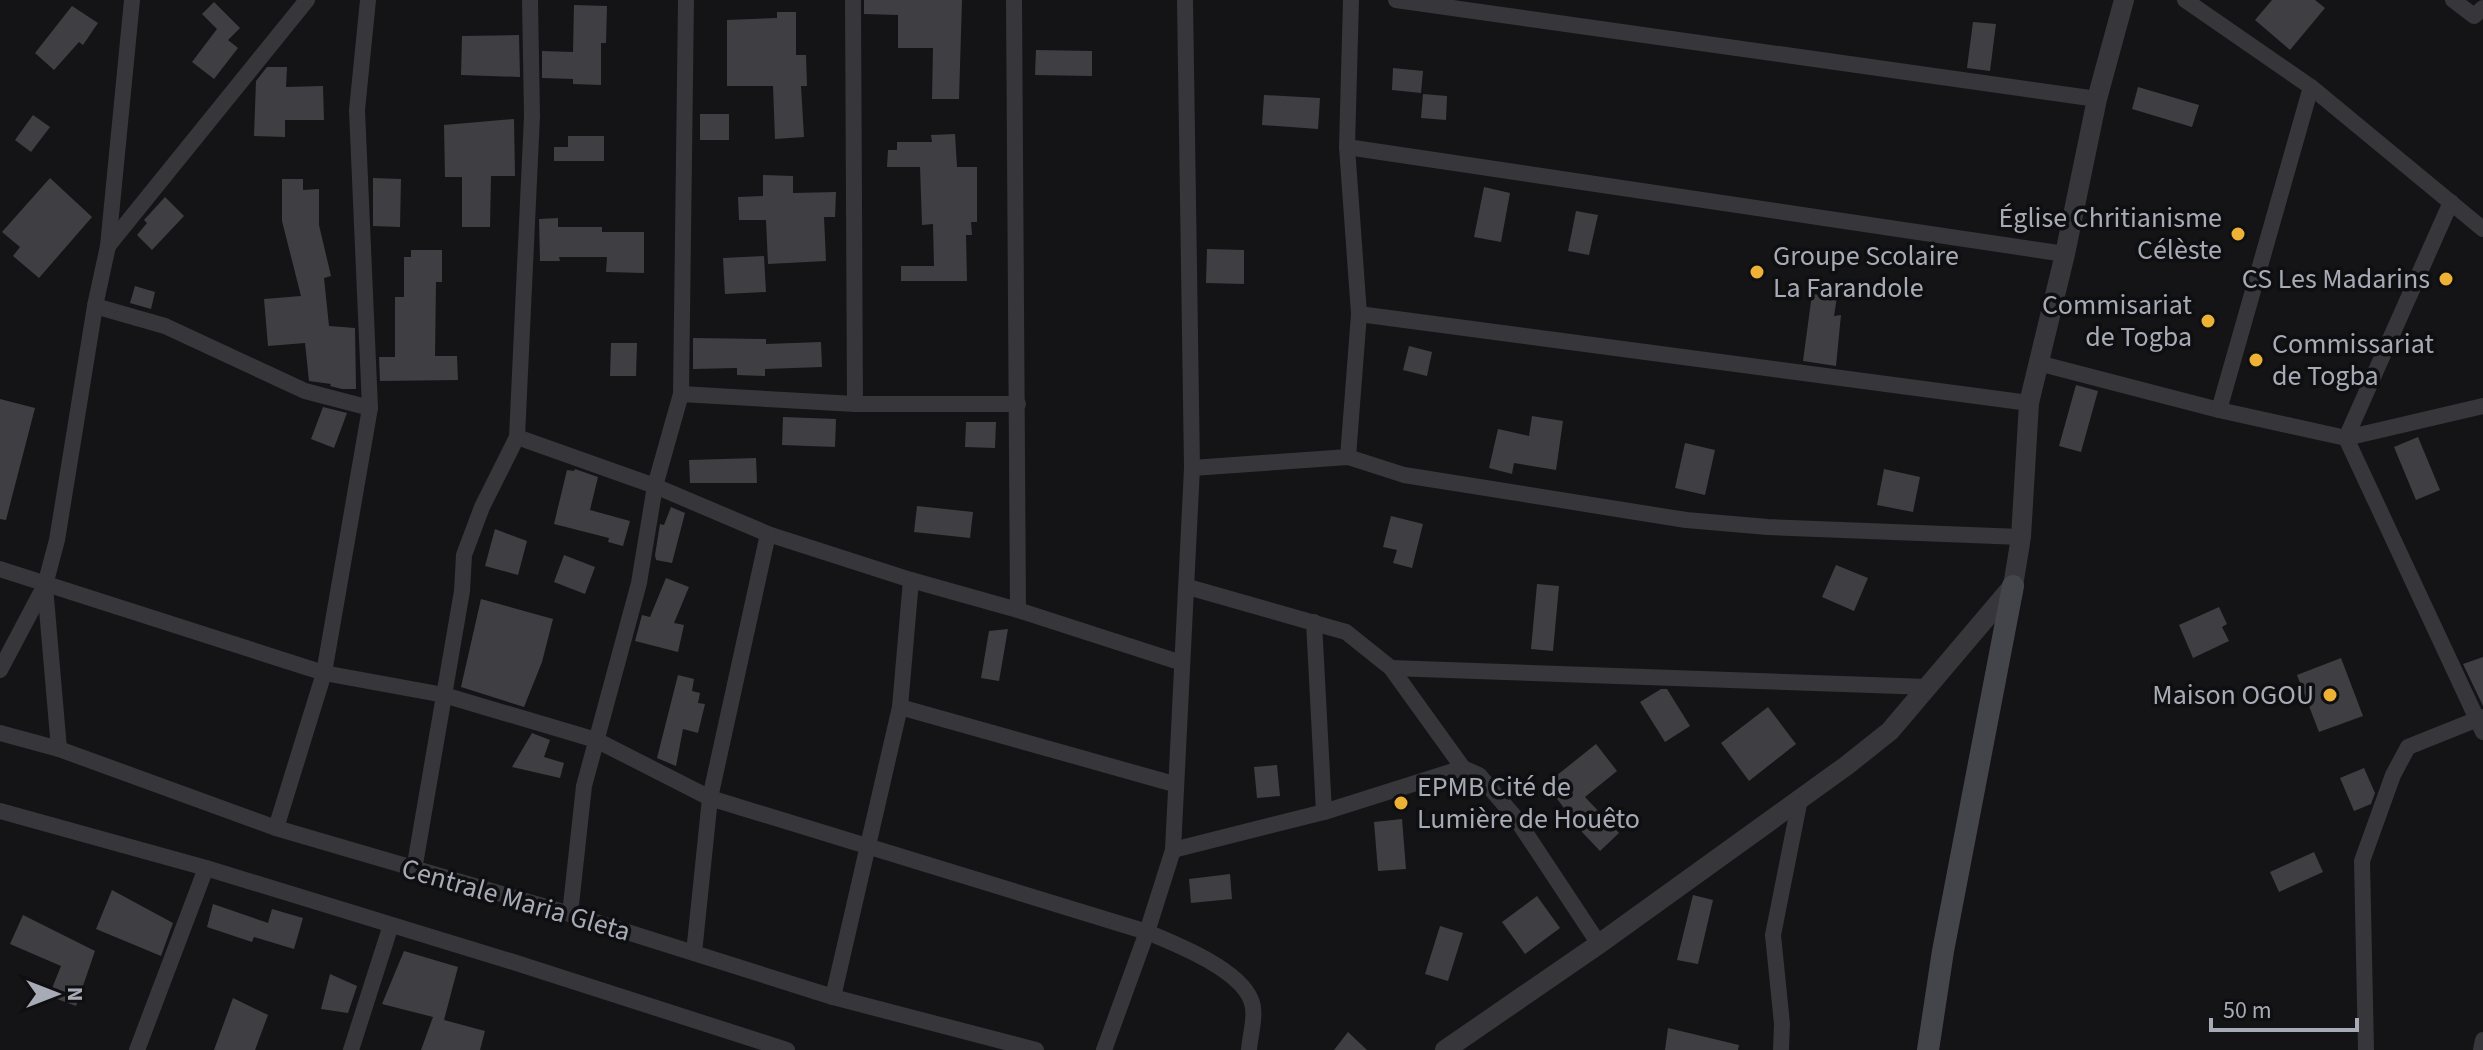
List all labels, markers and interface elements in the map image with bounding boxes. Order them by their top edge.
place label: Église Chritianisme Célèste [1999,198,2222,270]
marker: Église Chritianisme Célèste [2229,225,2247,243]
place label: Groupe Scolaire La Farandole [1773,236,1959,308]
place label: CS Les Madarins [2242,259,2430,299]
marker: Groupe Scolaire La Farandole [1748,263,1766,281]
marker: CS Les Madarins [2437,270,2455,288]
place label: Commisariat de Togba [2042,285,2193,357]
marker: Commisariat de Togba [2199,312,2217,330]
place label: Commissariat de Togba [2272,324,2434,396]
marker: Commissariat de Togba [2247,351,2265,369]
place label: Maison OGOU [2152,675,2314,715]
marker: Maison OGOU [2321,686,2339,704]
place label: EPMB Cité de Lumière de Houêto [1417,767,1640,839]
marker: EPMB Cité de Lumière de Houêto [1392,794,1410,812]
street label: Centrale Maria Gleta [397,848,635,952]
north arrow [16,954,96,1034]
scale bar [2211,982,2357,1032]
text: N [59,987,91,1001]
text: 50 m [2223,993,2272,1028]

